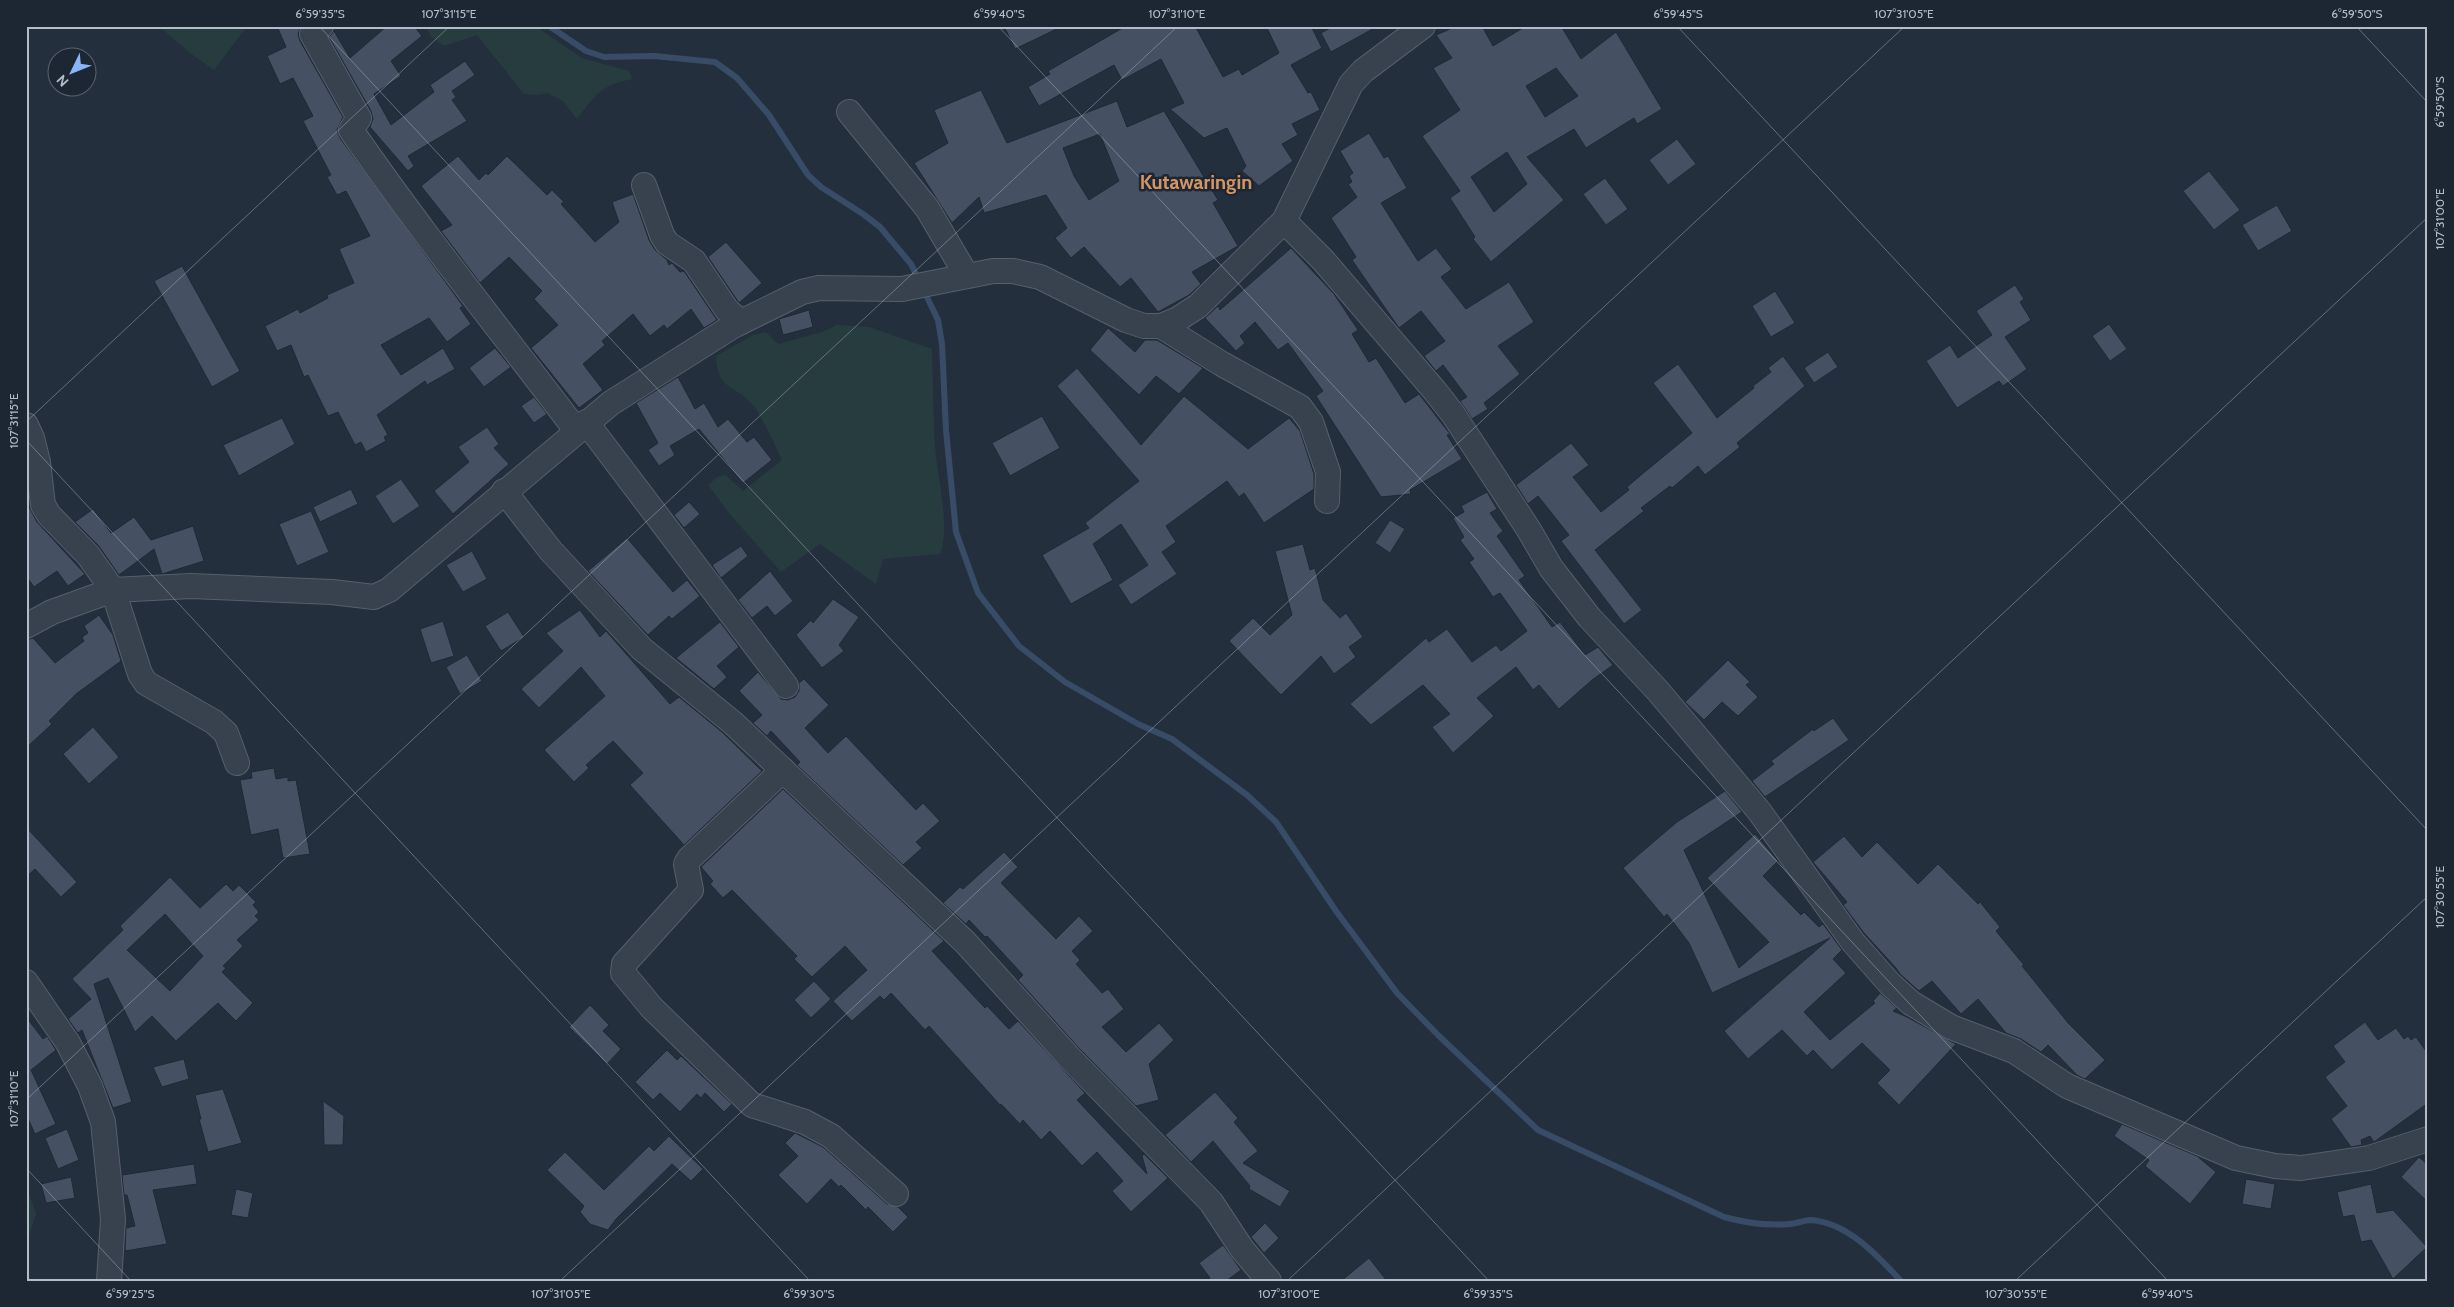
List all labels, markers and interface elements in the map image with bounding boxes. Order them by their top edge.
text: 6°59'35"S [295,6,345,21]
text: 107°31'15"E [421,6,477,21]
text: 6°59'40"S [973,6,1025,21]
text: 107°31'10"E [1149,6,1206,21]
text: 6°59'45"S [1653,6,1703,21]
text: 107°31'05"E [1874,6,1934,21]
text: 6°59'50"S [2331,6,2383,21]
north arrow [48,48,98,98]
text: N [53,71,72,91]
text: 6°59'50"S [2432,76,2447,128]
district label: Kutawaringin [1140,170,1252,194]
text: 107°31'00"E [2432,188,2447,250]
text: 107°31'15"E [6,393,21,449]
text: 107°30'55"E [2432,866,2447,928]
text: 107°31'10"E [6,1070,21,1127]
text: 6°59'25"S [105,1286,155,1301]
text: 107°31'05"E [531,1286,591,1301]
text: 6°59'30"S [783,1286,835,1301]
text: 107°31'00"E [1258,1286,1320,1301]
text: 6°59'35"S [1463,1286,1513,1301]
text: 107°30'55"E [1985,1286,2047,1301]
text: 6°59'40"S [2141,1286,2193,1301]

